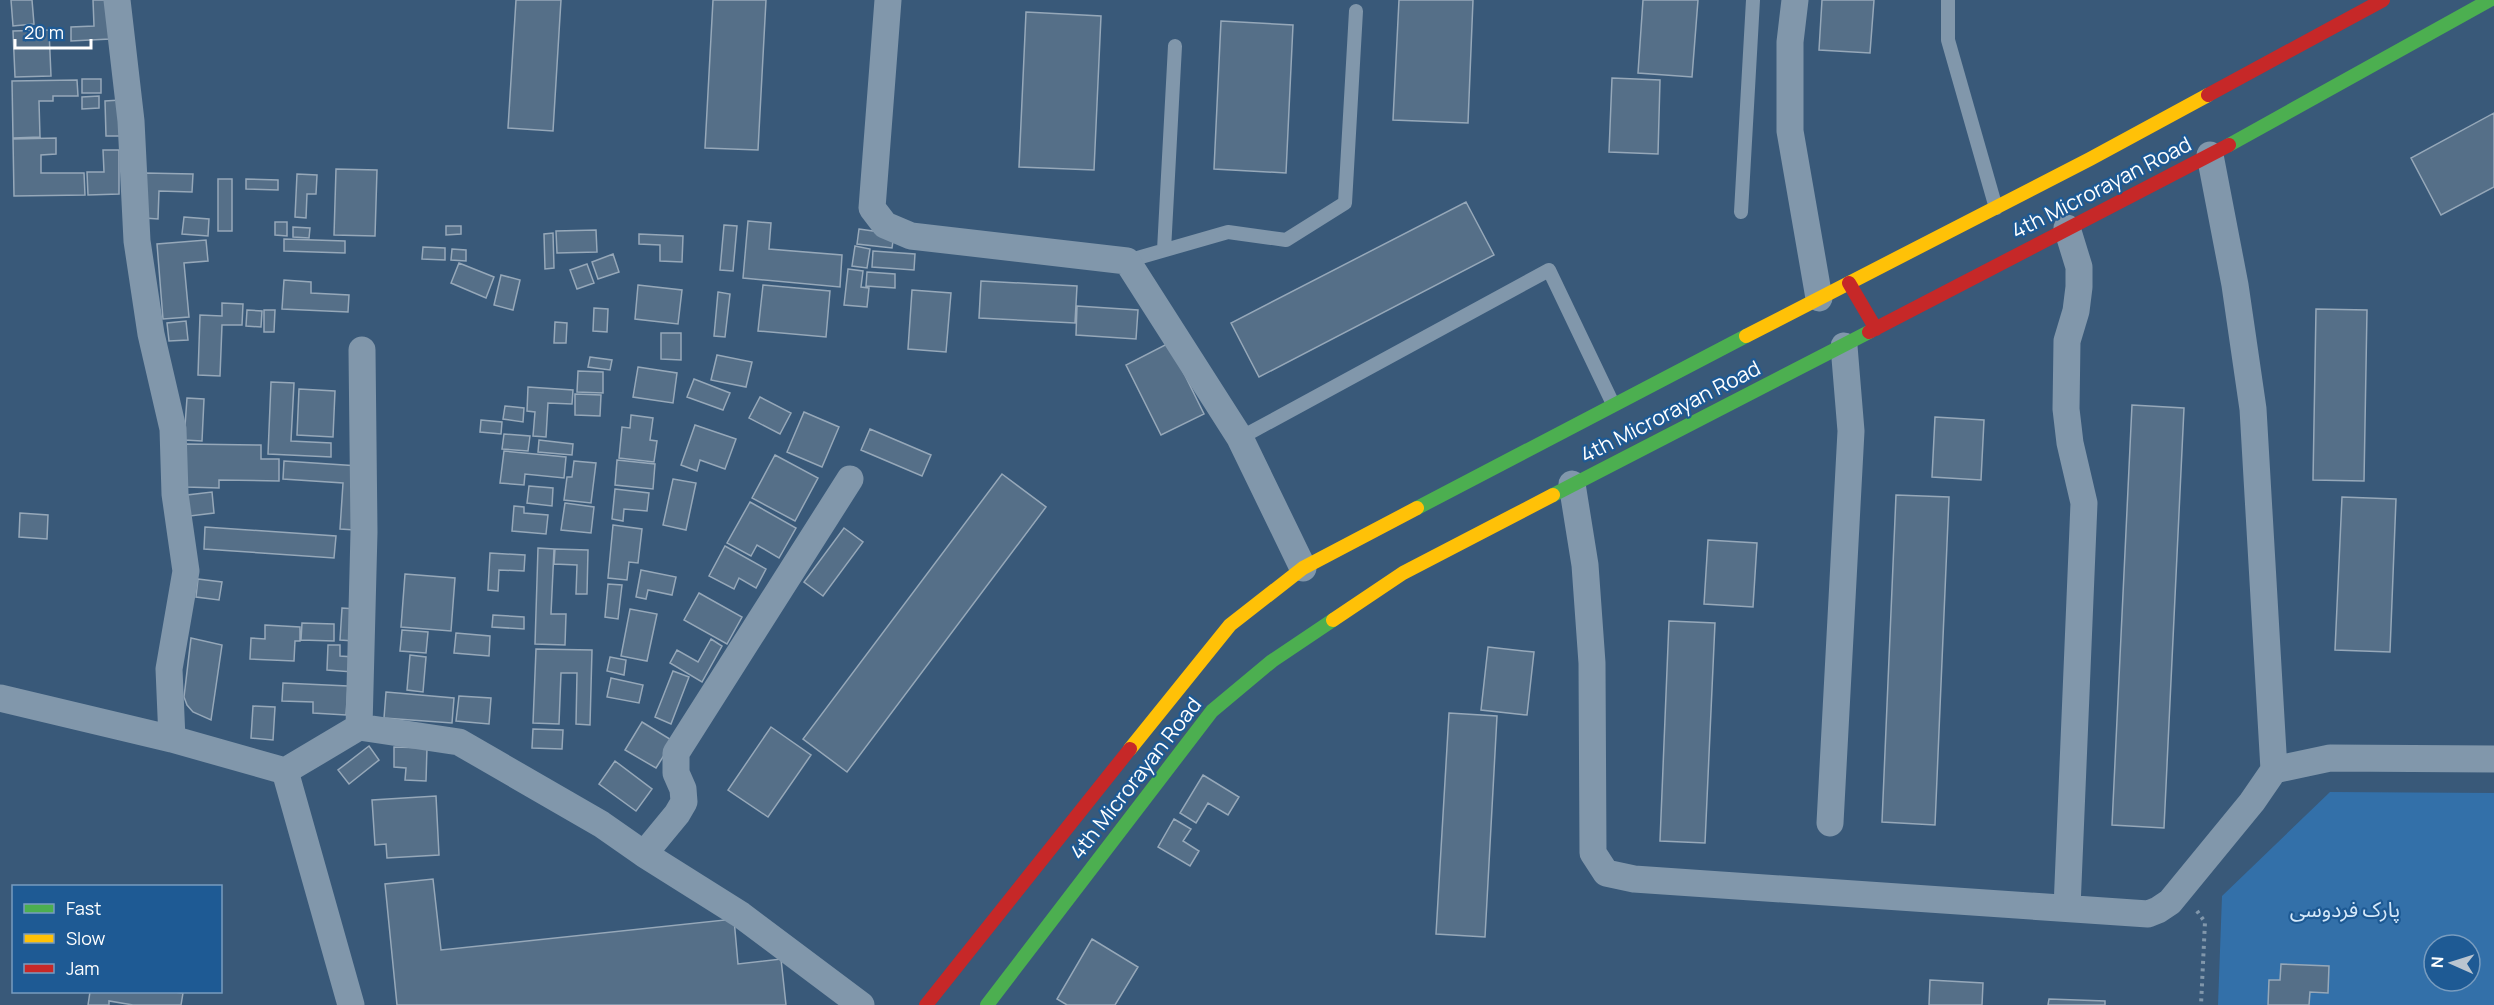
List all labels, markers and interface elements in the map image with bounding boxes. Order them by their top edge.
scale bar [15,12,92,50]
text: 20 m [24,20,64,44]
street label: 4th Microrayan Road [2006,129,2196,245]
street label: 4th Microrayan Road [1575,353,1765,469]
street label: 4th Microrayan Road [1063,691,1207,865]
legend [12,885,222,993]
park label: پارک فردوسی [2290,895,2400,923]
text: Fast [66,896,101,920]
text: Slow [66,926,106,950]
north arrow [2422,933,2482,993]
text: Jam [66,956,100,980]
text: N [2426,956,2448,969]

